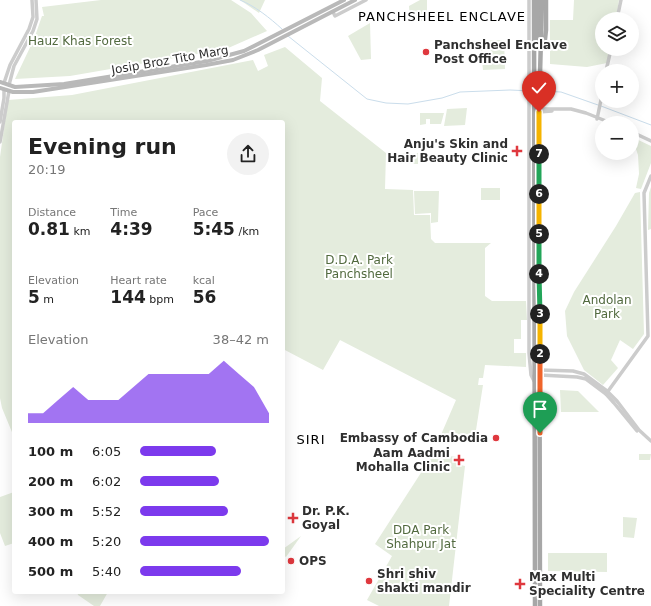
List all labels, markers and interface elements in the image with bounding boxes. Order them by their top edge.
district label: PANCHSHEEL ENCLAVE [358,9,526,24]
map controls [595,12,639,160]
button: layers [595,12,639,56]
park label: Hauz Khas Forest [28,34,132,48]
place label: Panchsheel Enclave Post Office [434,38,567,66]
street label: Josip Broz Tito Marg [109,43,230,77]
marker: Panchsheel Enclave Post Office [421,47,431,57]
button: + [595,64,639,108]
pin [522,71,556,112]
icon: check [528,77,550,99]
button: − [595,116,639,160]
button: share [227,133,269,175]
text: Evening run [28,134,177,159]
place label: Anju's Skin and Hair Beauty Clinic [387,137,508,165]
pin: 7 [529,144,549,164]
marker: Anju's Skin and Hair Beauty Clinic [511,145,523,157]
text: 7 [535,147,543,160]
text: 20:19 [28,162,65,177]
pin: 6 [529,184,549,204]
text: 6 [535,187,543,200]
text: Distance [28,206,76,219]
text: Time [110,206,137,219]
text: Pace [193,206,218,219]
text: 0.81 [28,219,70,239]
text: 4:39 [110,219,153,239]
text: 5:45 [193,219,235,239]
pin: 5 [529,224,549,244]
text: km [70,225,91,238]
text: /km [235,225,259,238]
text: 5 [535,227,543,240]
park label: D.D.A. Park Panchsheel [325,253,393,281]
pin: 4 [529,264,549,284]
text: 4 [535,267,543,280]
text: Elevation [28,274,79,287]
text: Heart rate [110,274,167,287]
text: kcal [193,274,215,287]
text: 5 [28,287,40,307]
text: 144 [110,287,146,307]
text: 56 [193,287,216,307]
text: m [40,293,54,306]
text: bpm [146,293,174,306]
park label: Andolan Park [582,293,632,321]
pin: 3 [530,304,550,324]
text: 3 [536,307,544,320]
text: Elevation [28,332,88,347]
text: 38–42 m [213,332,269,347]
pin: 2 [530,344,550,364]
text: 2 [536,347,544,360]
pin [523,392,557,433]
icon: arrive [529,398,551,420]
place label: Embassy of Cambodia [340,431,488,445]
district label: SIRI [297,432,325,447]
marker: Embassy of Cambodia [491,433,501,443]
text: 100 m [28,444,73,459]
text: 6:05 [92,444,121,459]
place label: Aam Aadmi Mohalla Clinic [356,446,450,474]
marker: Aam Aadmi Mohalla Clinic [453,454,465,466]
text: 200 m [28,474,73,489]
text: 6:02 [92,474,121,489]
text: 300 m [28,504,73,519]
text: 5:52 [92,504,121,519]
place label: Dr. P.K. Goyal [302,504,350,532]
marker: Dr. P.K. Goyal [287,512,299,524]
park label: DDA Park Shahpur Jat [386,523,456,551]
text: 400 m [28,534,73,549]
text: 5:20 [92,534,121,549]
place label: OPS [299,554,327,568]
marker: OPS [286,556,296,566]
text: 500 m [28,564,73,579]
text: 5:40 [92,564,121,579]
place label: Shri shiv shakti mandir [377,567,471,595]
place label: Max Multi Speciality Centre [529,570,645,598]
marker: Shri shiv shakti mandir [364,576,374,586]
marker: Max Multi Speciality Centre [514,578,526,590]

